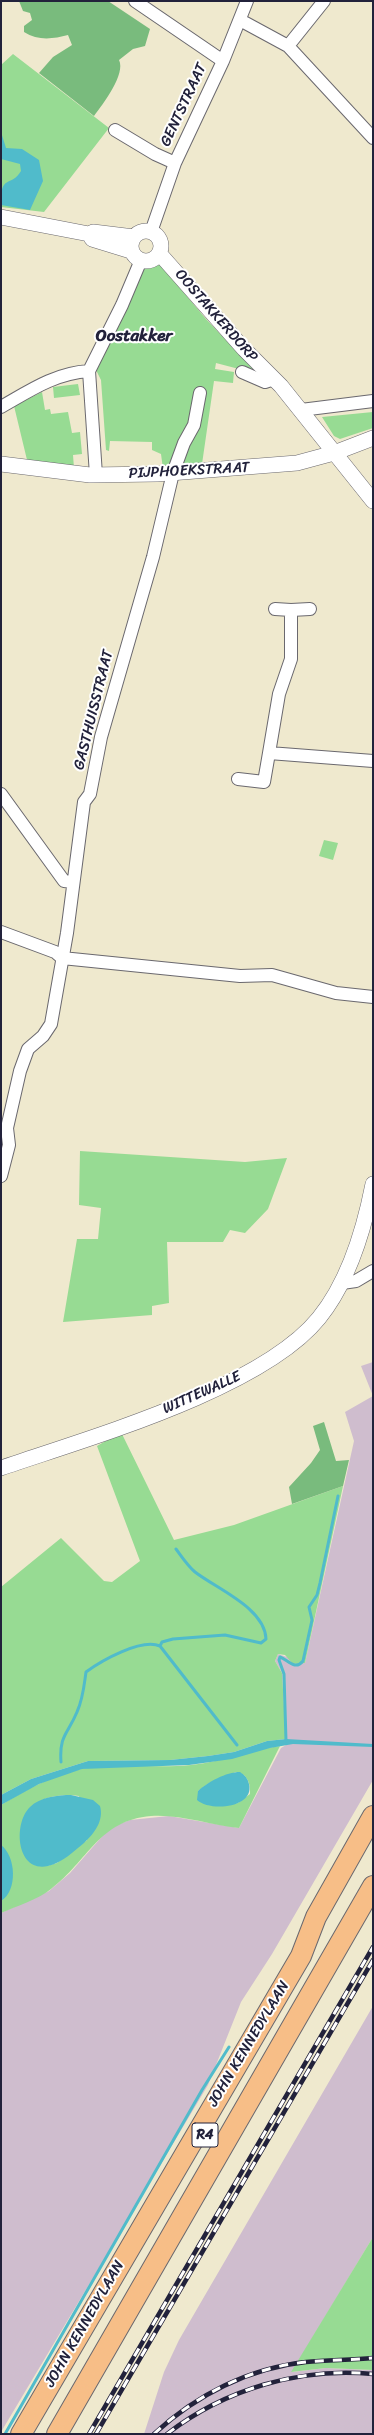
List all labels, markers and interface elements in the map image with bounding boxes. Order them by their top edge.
street label: GENTSTRAAT [157,60,211,150]
street label: OOSTAKKERDORP [171,266,261,366]
district label: Oostakker [96,327,172,347]
street label: PIJPHOEKSTRAAT [128,459,250,483]
street label: GASTHUISSTRAAT [70,648,118,772]
street label: WITTEWALLE [160,1368,244,1418]
street label: JOHN KENNEDYLAAN [204,1978,294,2110]
road number: R4 [192,2123,218,2147]
street label: JOHN KENNEDYLAAN [41,2258,129,2390]

